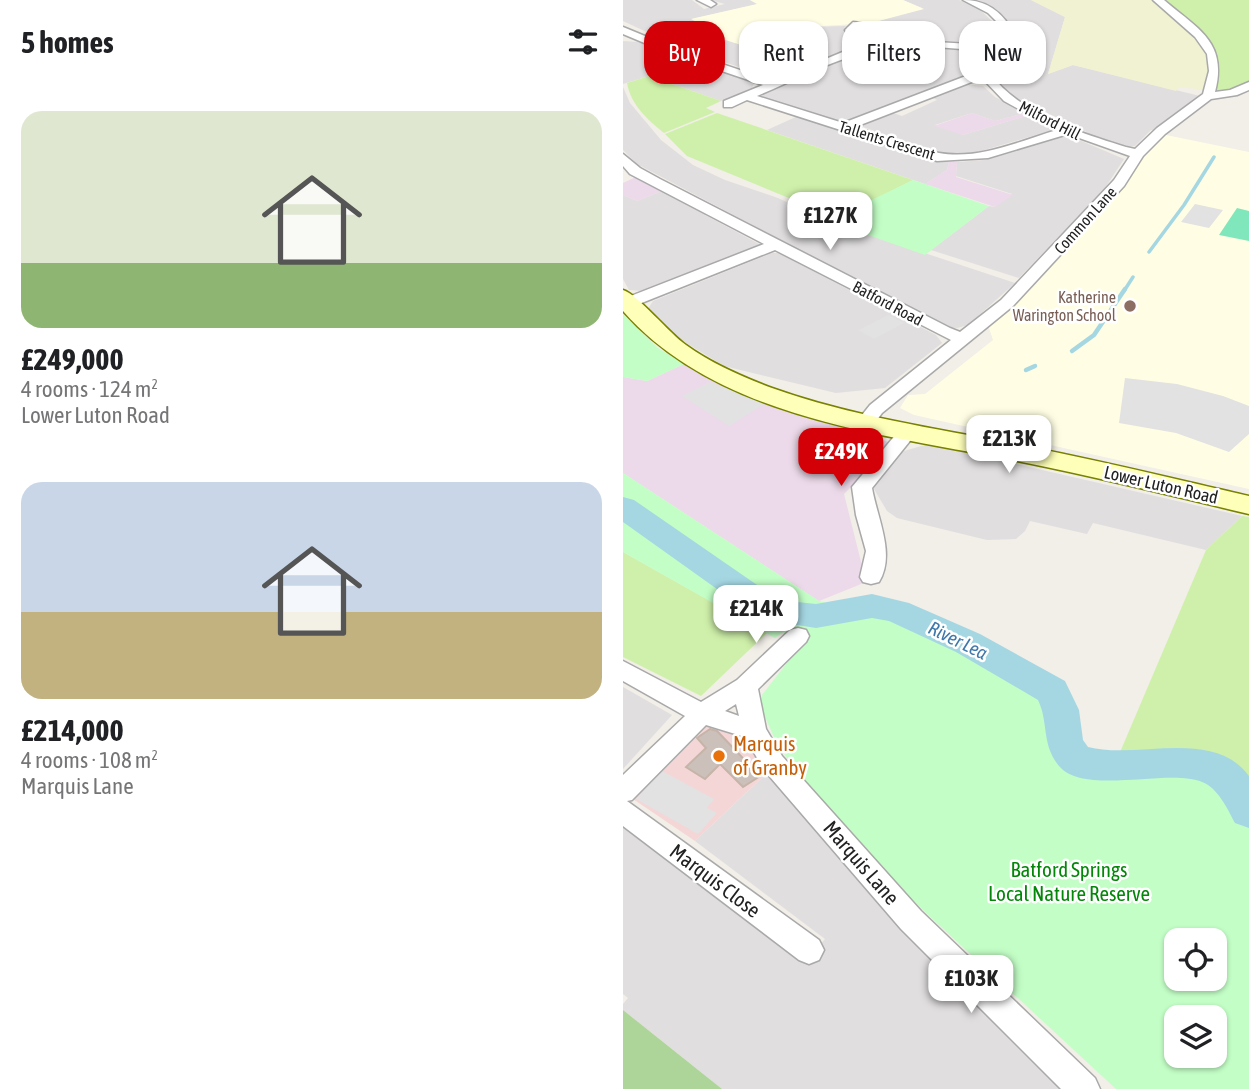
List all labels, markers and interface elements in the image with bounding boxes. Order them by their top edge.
chip: Buy [644,21,725,84]
chip: Rent [739,21,828,84]
chip: Filters [842,21,945,84]
chip: New [959,21,1046,84]
icon: filters [564,23,602,61]
text: 5 homes [21,25,114,59]
street label: Milford Hill [1016,97,1084,143]
street label: Tallents Crescent [837,117,938,163]
icon: home [249,157,375,283]
street label: Common Lane [1050,183,1120,257]
pin: £127K [781,192,879,252]
text: £127K [803,202,857,228]
street label: Batford Road [850,277,926,329]
place label: Katherine Warington School [1013,288,1117,325]
marker: Katherine Warington School [1122,298,1138,314]
text: £249,000 [21,342,124,376]
text: 4 rooms · 124 m² [21,376,158,402]
text: Lower Luton Road [21,402,170,428]
pin: £213K [960,416,1058,475]
text: £213K [982,425,1036,451]
pin: £249K [792,428,890,488]
text: £249K [814,438,868,464]
street label: Lower Luton Road [1102,461,1220,508]
icon: home [249,528,375,654]
pin: £214K [707,586,805,645]
text: £214K [729,595,783,621]
water label: River Lea [925,616,991,664]
text: £214,000 [21,713,124,747]
place label: Marquis of Granby [733,731,807,779]
text: 4 rooms · 108 m² [21,747,158,773]
marker: Marquis of Granby [711,748,727,764]
text: Marquis Lane [21,773,134,799]
street label: Marquis Lane [819,816,905,909]
street label: Marquis Close [666,838,766,922]
park label: Batford Springs Local Nature Reserve [988,857,1150,905]
map controls [1164,928,1227,1068]
button: locate [1164,928,1227,991]
pin: £103K [922,956,1020,1015]
text: £103K [944,965,998,991]
button: layers [1164,1005,1227,1068]

